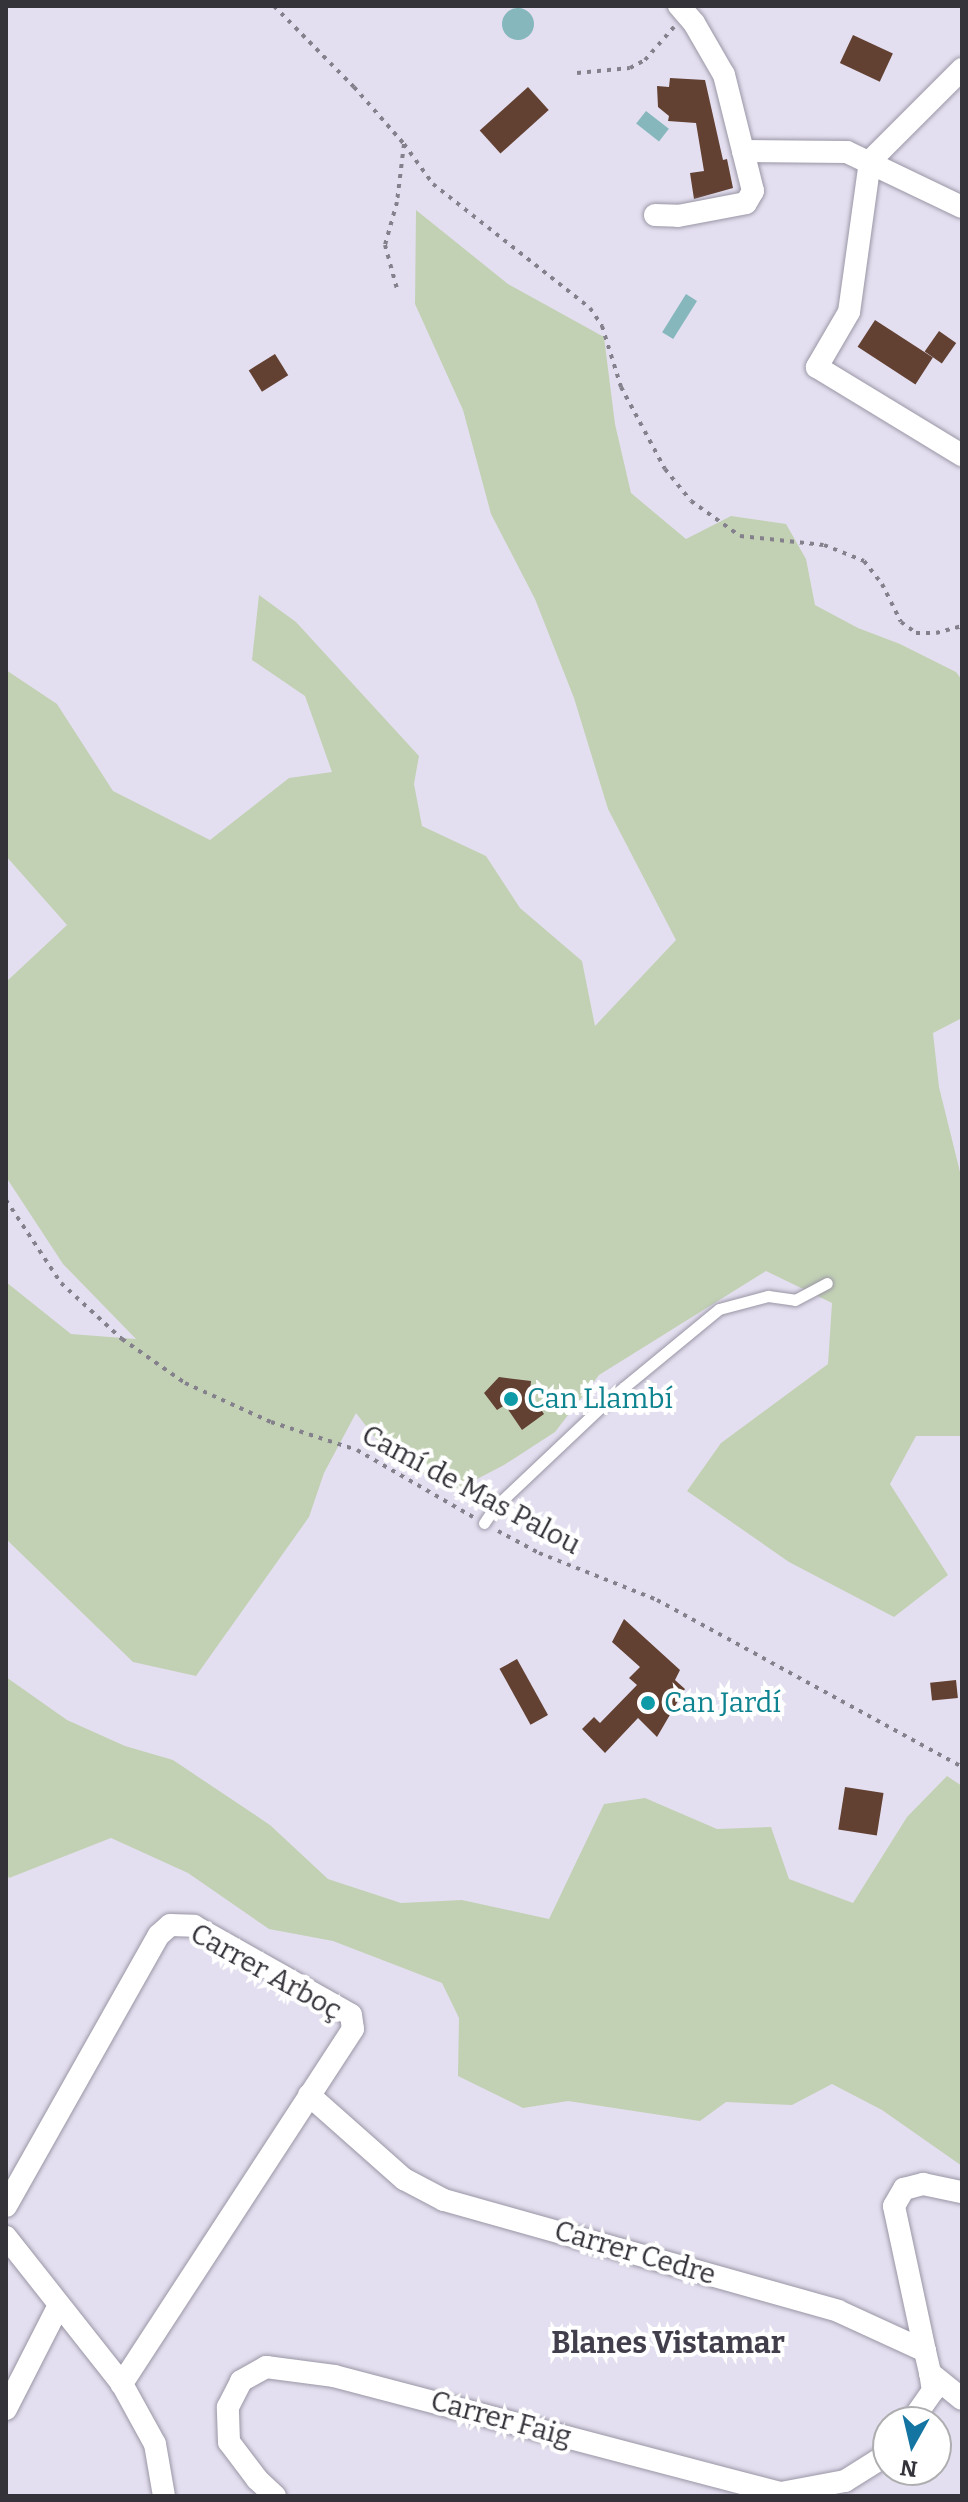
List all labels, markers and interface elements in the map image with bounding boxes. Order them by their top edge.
place label: Can Llambí [527,1382,673,1416]
marker: Can Llambí [502,1390,520,1408]
street label: Camí de Mas Palou [356,1418,586,1562]
place label: Can Jardí [664,1686,781,1720]
marker: Can Jardí [639,1694,657,1712]
street label: Carrer Arboç [185,1917,347,2027]
street label: Carrer Cedre [551,2214,719,2292]
district label: Blanes Vistamar [551,2325,785,2361]
street label: Carrer Faig [427,2384,575,2454]
north arrow [872,2406,952,2486]
text: N [899,2454,919,2483]

